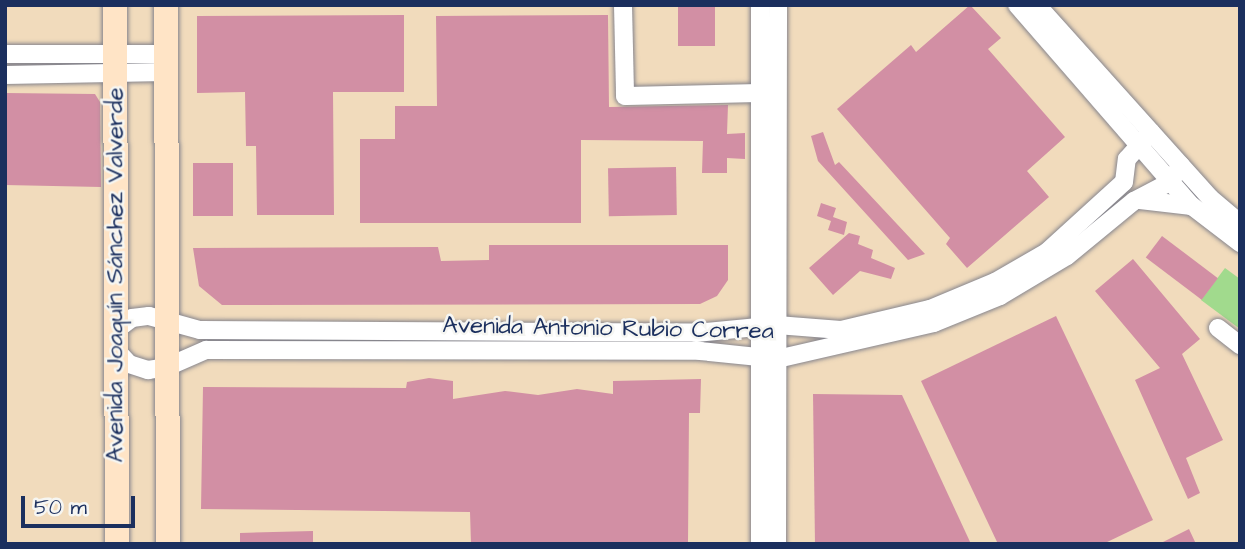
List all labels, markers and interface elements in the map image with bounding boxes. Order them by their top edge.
street label: Avenida Joaquín Sánchez Valverde [102,88,130,462]
street label: Avenida Antonio Rubio Correa [442,312,774,346]
scale bar [24,482,138,526]
text: 50 m [34,493,87,522]

